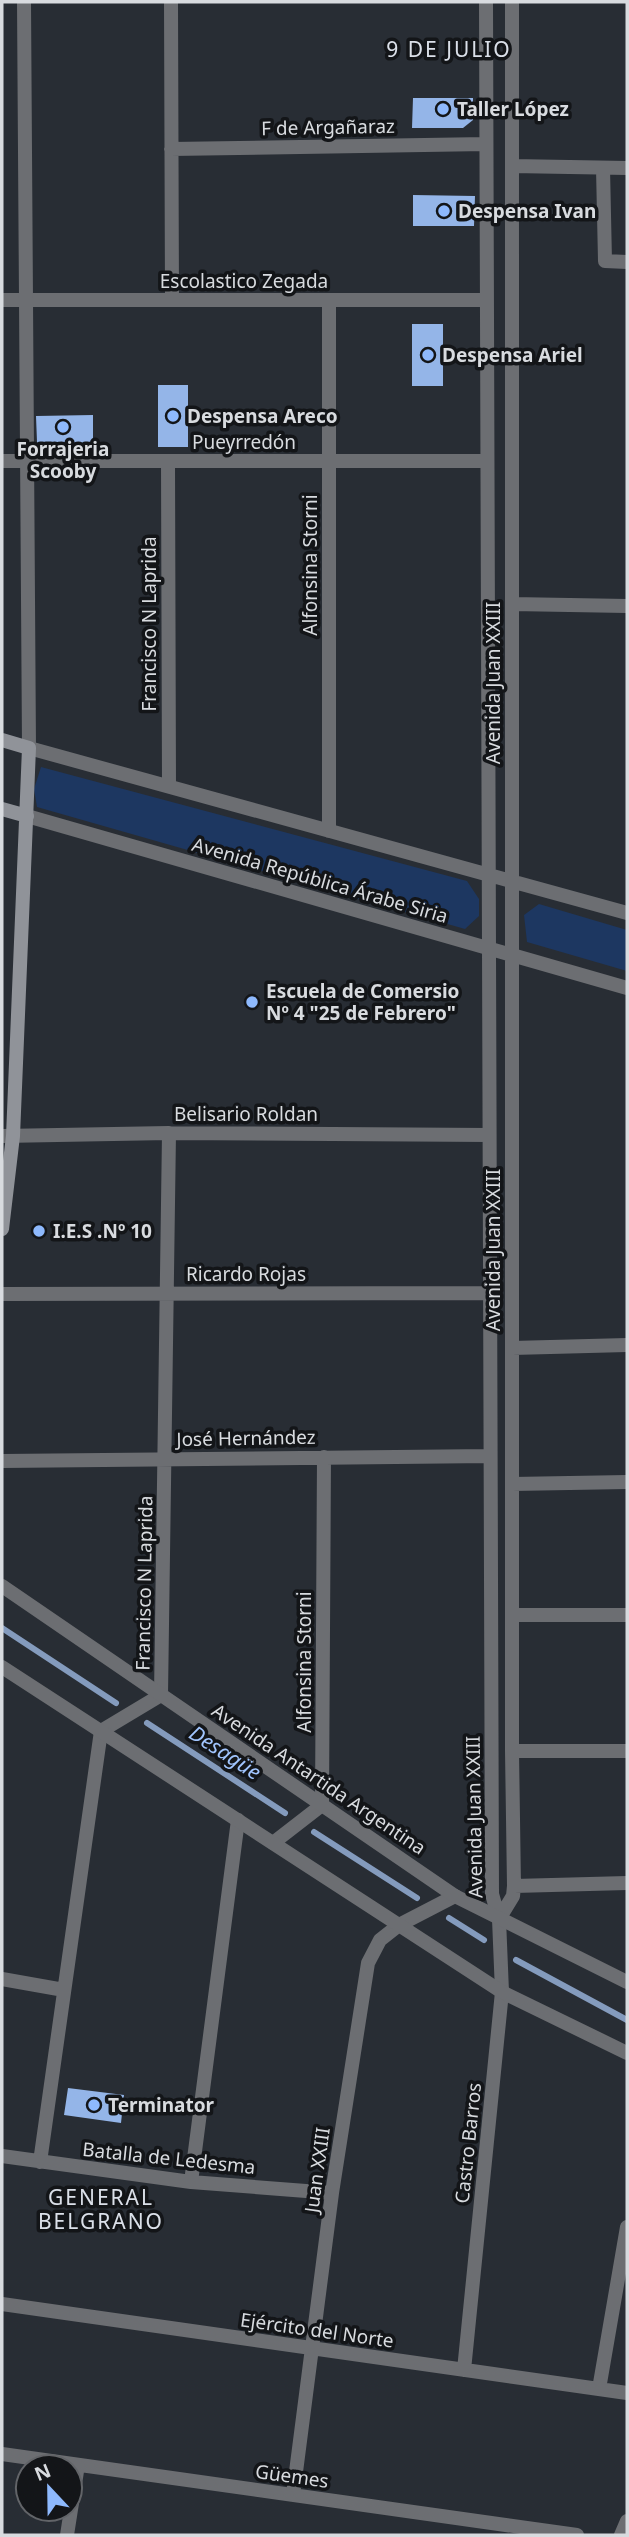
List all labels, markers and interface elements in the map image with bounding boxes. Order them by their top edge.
district label: 9 DE JULIO [386,35,512,63]
place label: Taller López [457,96,569,122]
marker: Taller López [435,101,451,117]
street label: F de Argañaraz [261,113,395,141]
place label: Despensa Ivan [458,198,596,224]
marker: Despensa Ivan [436,203,452,219]
street label: Escolastico Zegada [160,268,328,294]
place label: Despensa Ariel [442,342,583,368]
marker: Despensa Ariel [420,347,436,363]
place label: Despensa Areco [187,403,338,429]
marker: Despensa Areco [165,408,181,424]
marker: Forrajeria Scooby [55,419,71,435]
street label: Pueyrredón [192,429,296,455]
place label: Forrajeria Scooby [17,436,109,484]
street label: Alfonsina Storni [297,494,323,636]
street label: Francisco N Laprida [136,536,162,712]
street label: Avenida Juan XXIII [480,602,506,764]
street label: Avenida República Árabe Siria [189,831,451,929]
place label: Escuela de Comersio Nº 4 "25 de Febrero" [266,978,459,1026]
marker: Escuela de Comersio Nº 4 "25 de Febrero" [244,994,260,1010]
street label: Belisario Roldan [174,1101,318,1127]
street label: Avenida Juan XXIII [480,1169,506,1331]
place label: I.E.S .Nº 10 [53,1218,152,1244]
marker: I.E.S .Nº 10 [31,1223,47,1239]
street label: Ricardo Rojas [186,1261,306,1287]
street label: José Hernández [174,1424,316,1452]
street label: Francisco N Laprida [129,1495,159,1671]
street label: Alfonsina Storni [291,1591,317,1733]
street label: Avenida Antartida Argentina [207,1698,431,1860]
water label: Desagüe [184,1719,267,1786]
street label: Avenida Juan XXIII [460,1736,488,1898]
street label: Castro Barros [449,2081,487,2205]
place label: Terminator [108,2092,215,2118]
marker: Terminator [86,2097,102,2113]
street label: Juan XXIII [298,2126,336,2216]
street label: Batalla de Ledesma [81,2136,257,2180]
district label: GENERAL BELGRANO [38,2183,164,2235]
street label: Ejército del Norte [239,2306,395,2354]
north arrow [14,2453,84,2523]
text: N [31,2457,55,2487]
street label: Güemes [254,2458,330,2494]

